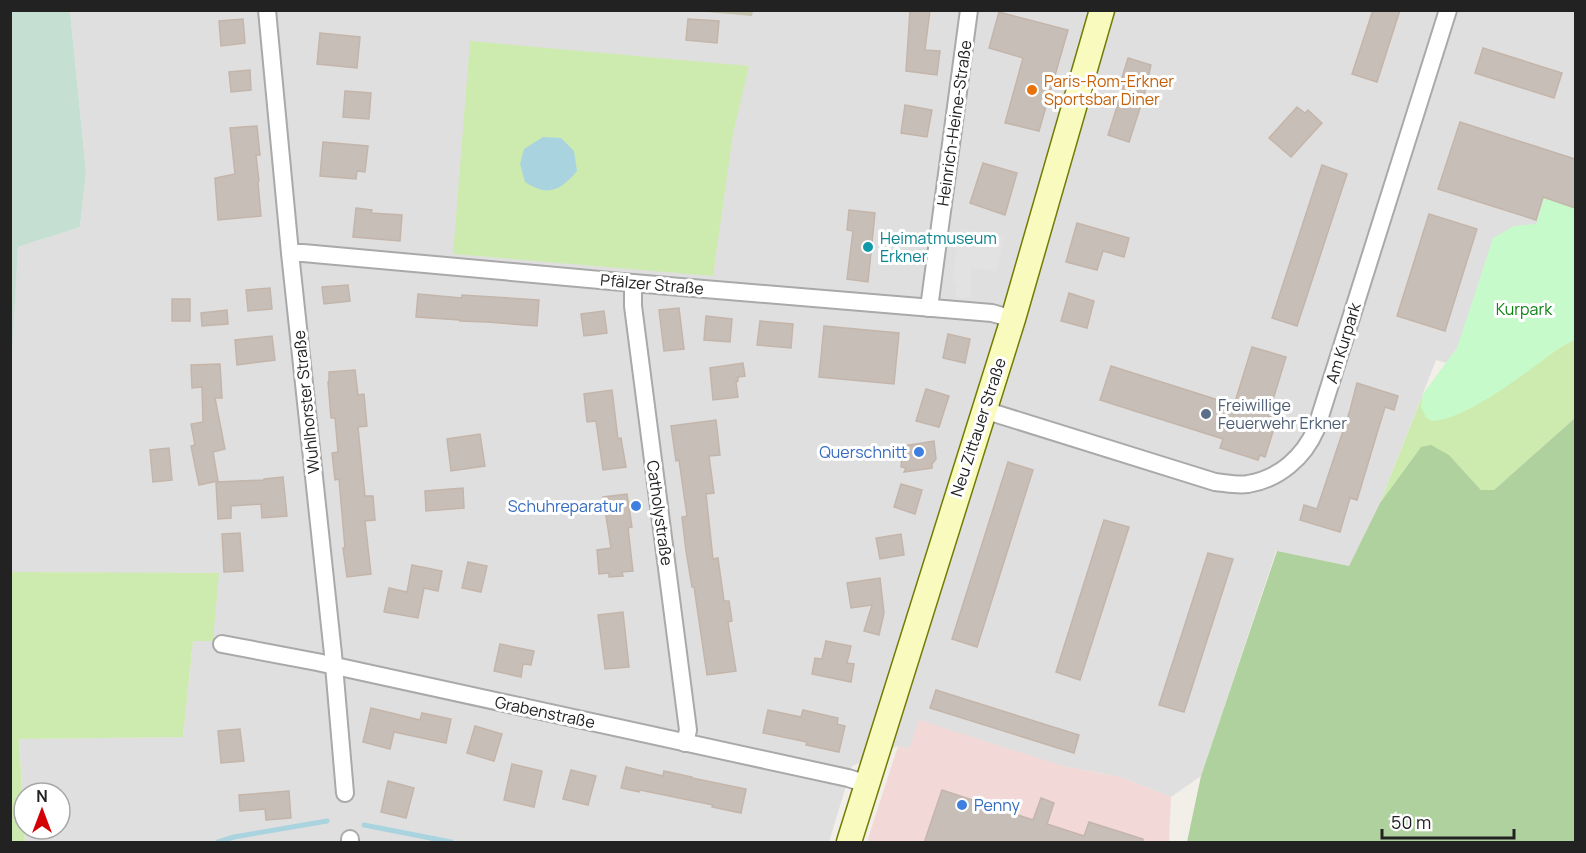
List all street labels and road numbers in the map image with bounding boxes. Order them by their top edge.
street label: Heinrich-Heine-Straße [931,39,977,207]
street label: Pfälzer Straße [599,269,705,299]
street label: Am Kurpark [1320,299,1366,386]
street label: Wuhlhorster Straße [288,329,324,475]
street label: Neu Zittauer Straße [945,355,1011,499]
street label: Catholystraße [642,459,678,567]
street label: Grabenstraße [493,691,597,733]

